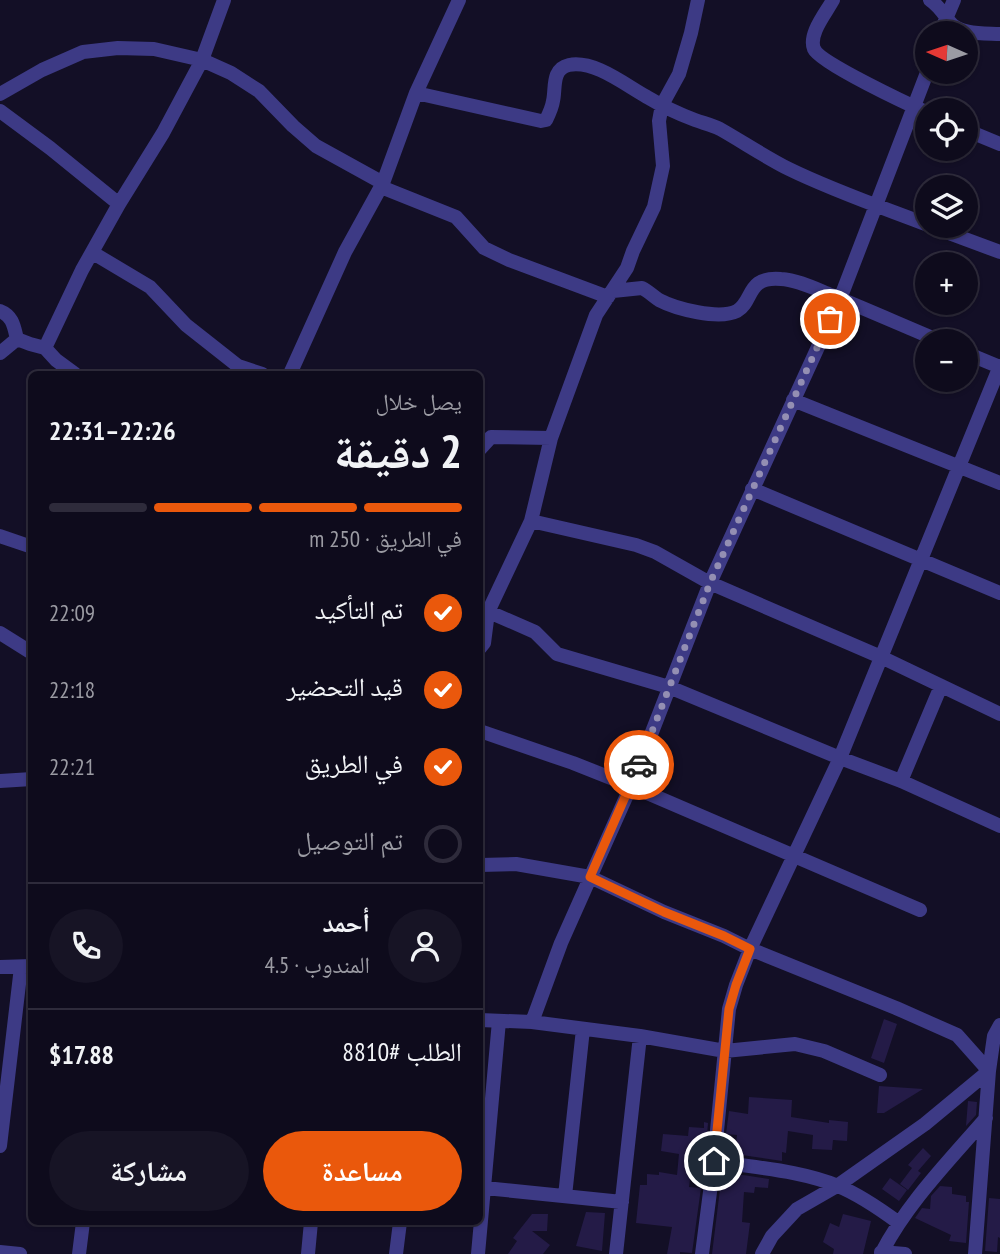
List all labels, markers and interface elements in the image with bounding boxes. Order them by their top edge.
north arrow [915,21,978,84]
map controls [915,21,978,392]
button: locate [915,98,978,161]
button: layers [915,175,978,238]
button: + [915,252,978,315]
pin [800,289,860,349]
icon: bag [811,300,849,338]
button: − [915,329,978,392]
text: يصل خلال [375,387,462,416]
text: 22:26–22:31 [49,414,176,447]
text: 2 دقيقة [334,421,462,481]
text: في الطريق · 250 m [309,524,462,553]
text: تم التأكيد [315,593,403,626]
icon: check [424,594,462,632]
text: 22:09 [49,598,95,627]
text: قيد التحضير [286,670,403,703]
icon: check [424,671,462,709]
text: 22:18 [49,675,95,704]
courier [604,730,674,800]
icon: car [620,746,658,784]
text: في الطريق [305,747,403,780]
icon: check [424,748,462,786]
text: 22:21 [49,752,95,781]
text: تم التوصيل [296,824,403,857]
text: أحمد [322,906,370,939]
button: phone [49,909,123,983]
button: person [388,909,462,983]
text: المندوب · 4.5 [265,950,370,979]
text: الطلب #8810 [342,1035,462,1068]
text: $17.88 [49,1038,114,1071]
button: مشاركة [49,1131,249,1211]
button: مساعدة [263,1131,462,1211]
pin [684,1131,744,1191]
icon: home [695,1142,733,1180]

